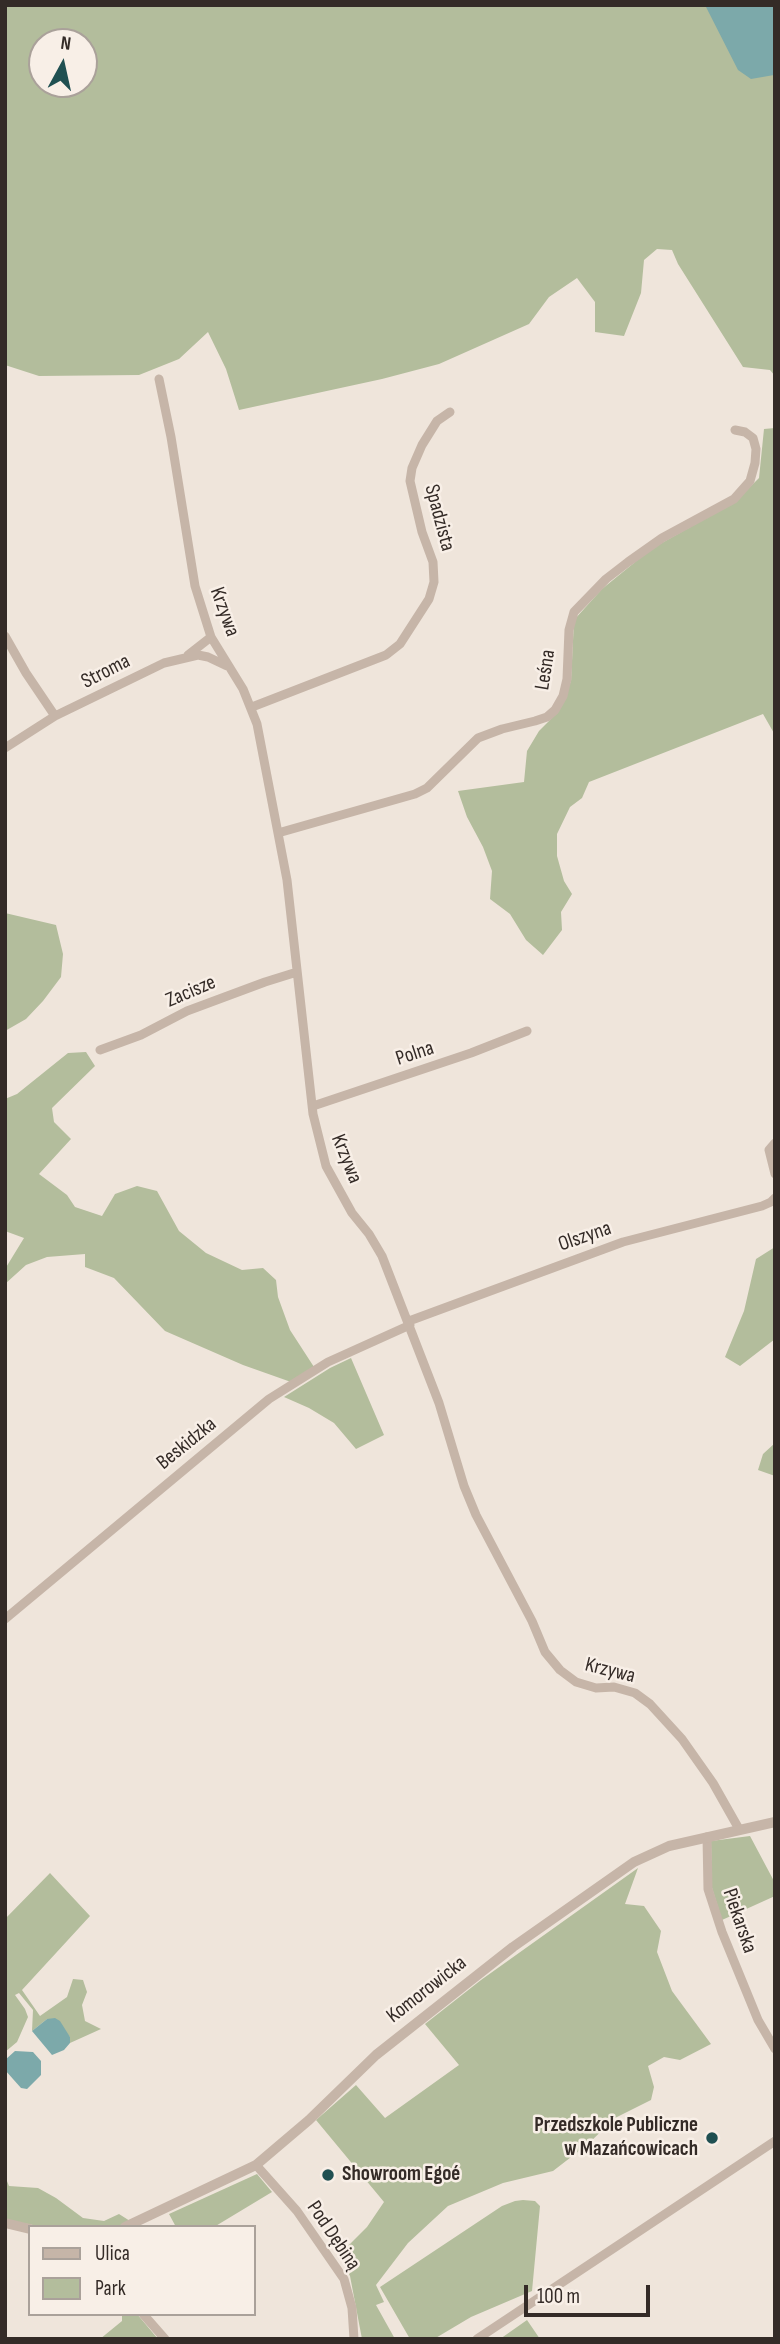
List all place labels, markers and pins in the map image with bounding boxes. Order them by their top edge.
place label: Przedszkole Publiczne w Mazańcowicach [534,2113,698,2163]
marker: Przedszkole Publiczne w Mazańcowicach [704,2130,720,2146]
place label: Showroom Egoé [342,2162,460,2188]
marker: Showroom Egoé [320,2167,336,2183]

